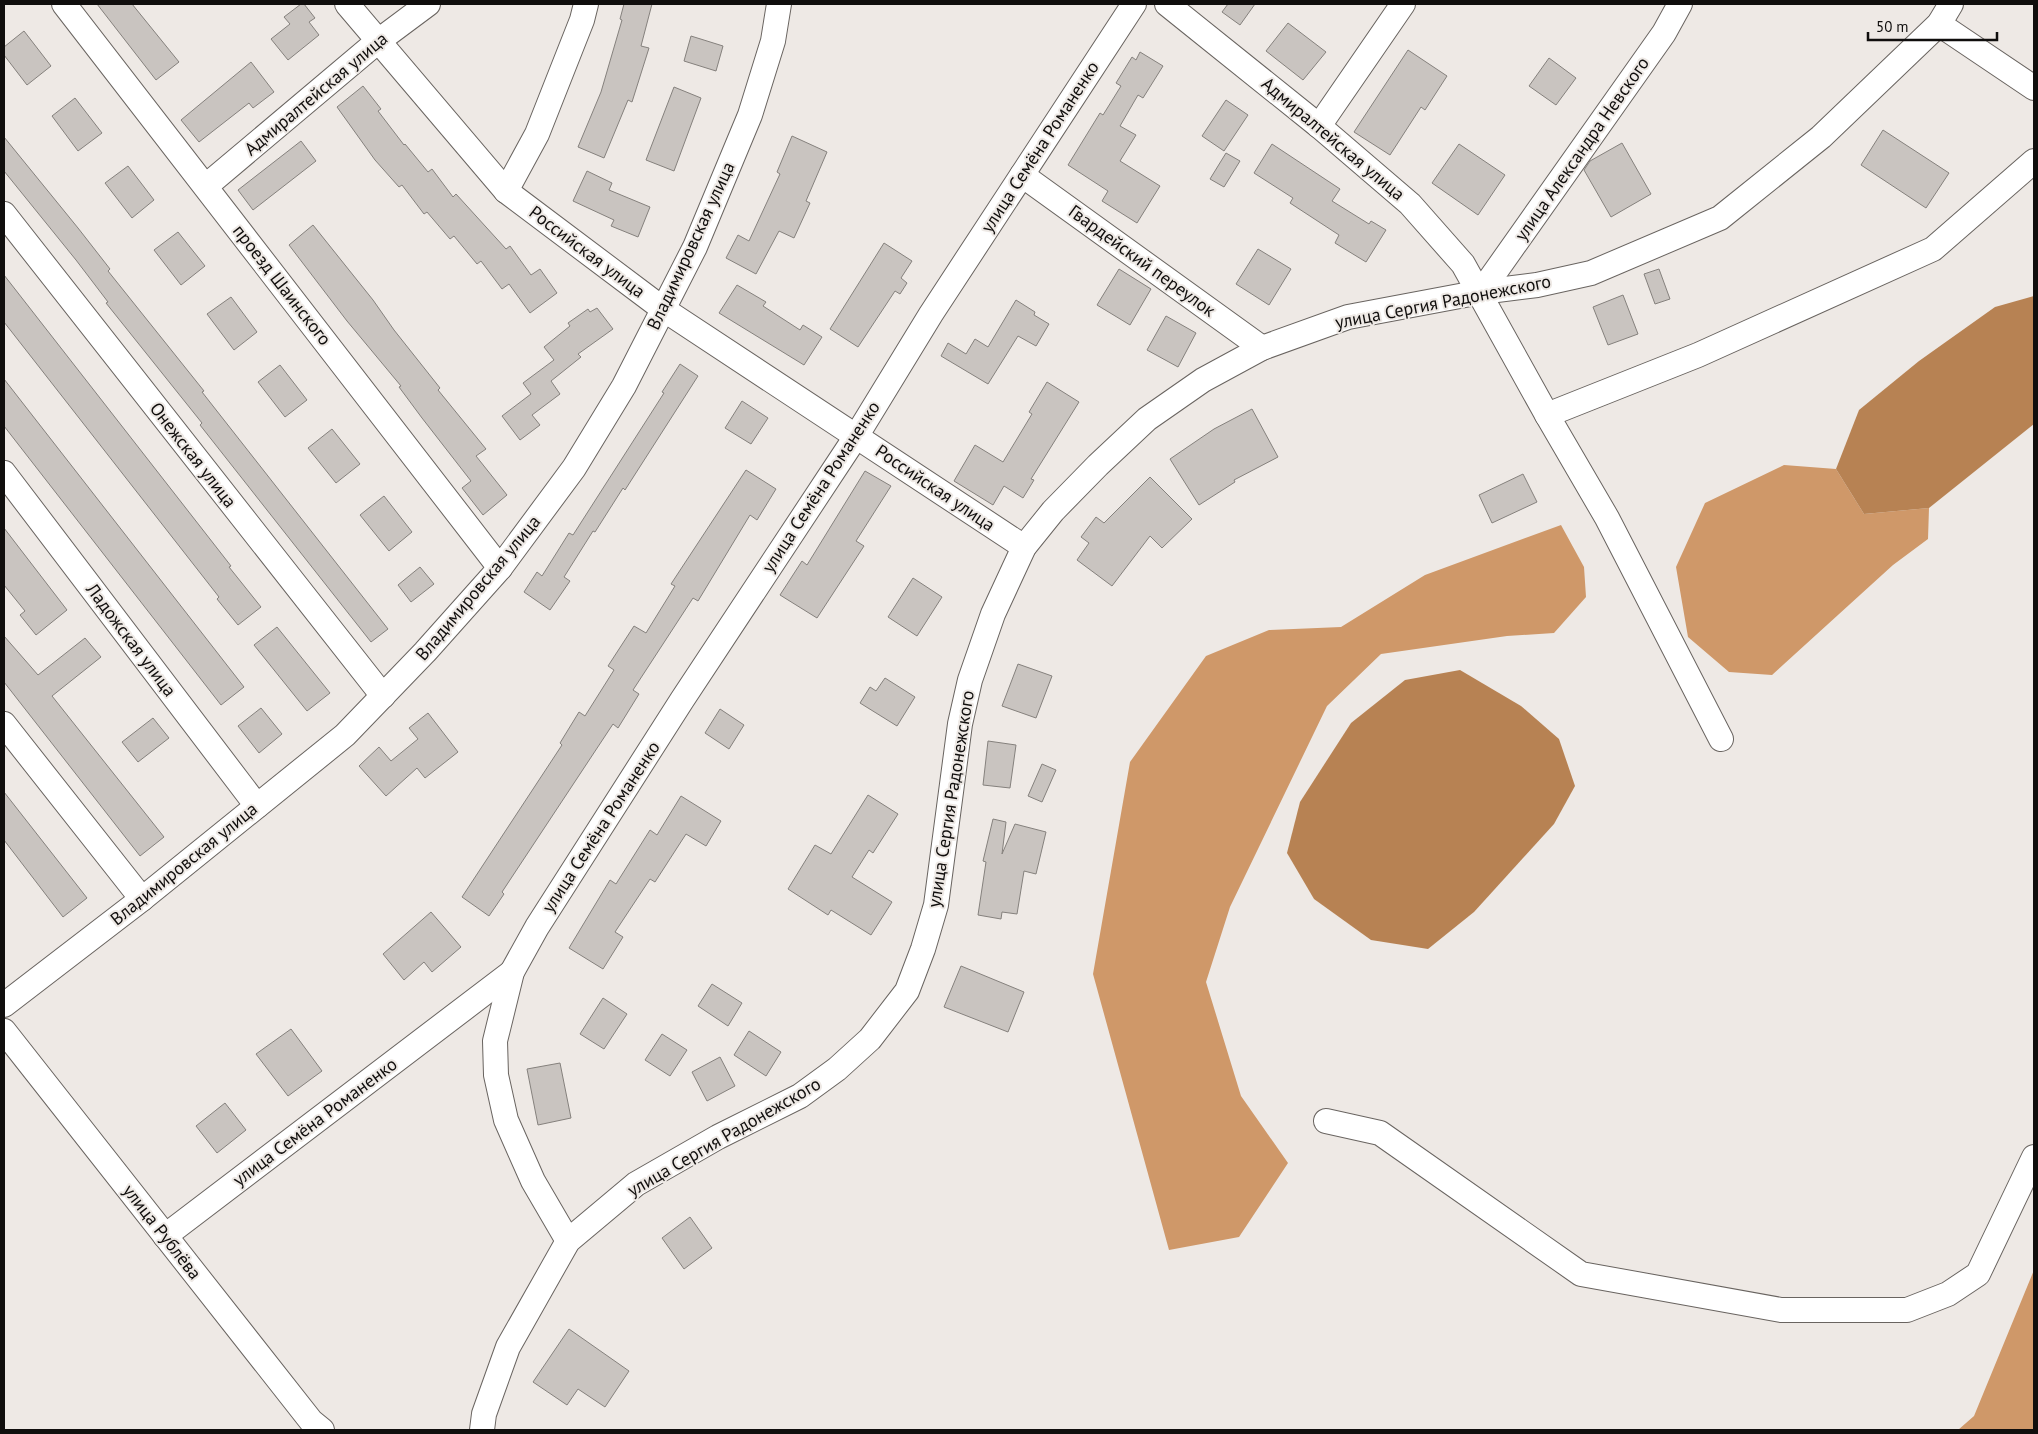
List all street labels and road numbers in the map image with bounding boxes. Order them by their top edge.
street label: Адмиралтейская улица [239,27,392,160]
street label: улица Александра Невского [1509,52,1654,245]
street label: улица Семёна Романенко [976,57,1104,237]
street label: Адмиралтейская улица [1257,72,1410,205]
street label: Владимировская улица [642,158,740,333]
street label: Российская улица [525,200,650,303]
street label: Гвардейский переулок [1064,200,1221,322]
street label: проезд Шаинского [228,220,337,350]
street label: улица Сергия Радонежского [1333,269,1553,334]
street label: Онежская улица [145,397,242,512]
street label: улица Семёна Романенко [757,397,885,577]
street label: Российская улица [871,439,999,536]
street label: Владимировская улица [410,510,545,665]
street label: Ладожская улица [81,578,182,701]
street label: улица Сергия Радонежского [922,689,979,909]
street label: улица Семёна Романенко [537,737,665,917]
street label: Владимировская улица [105,797,262,930]
street label: улица Семёна Романенко [228,1052,401,1191]
street label: улица Сергия Радонежского [623,1072,825,1201]
street label: улица Рублёва [118,1179,207,1284]

